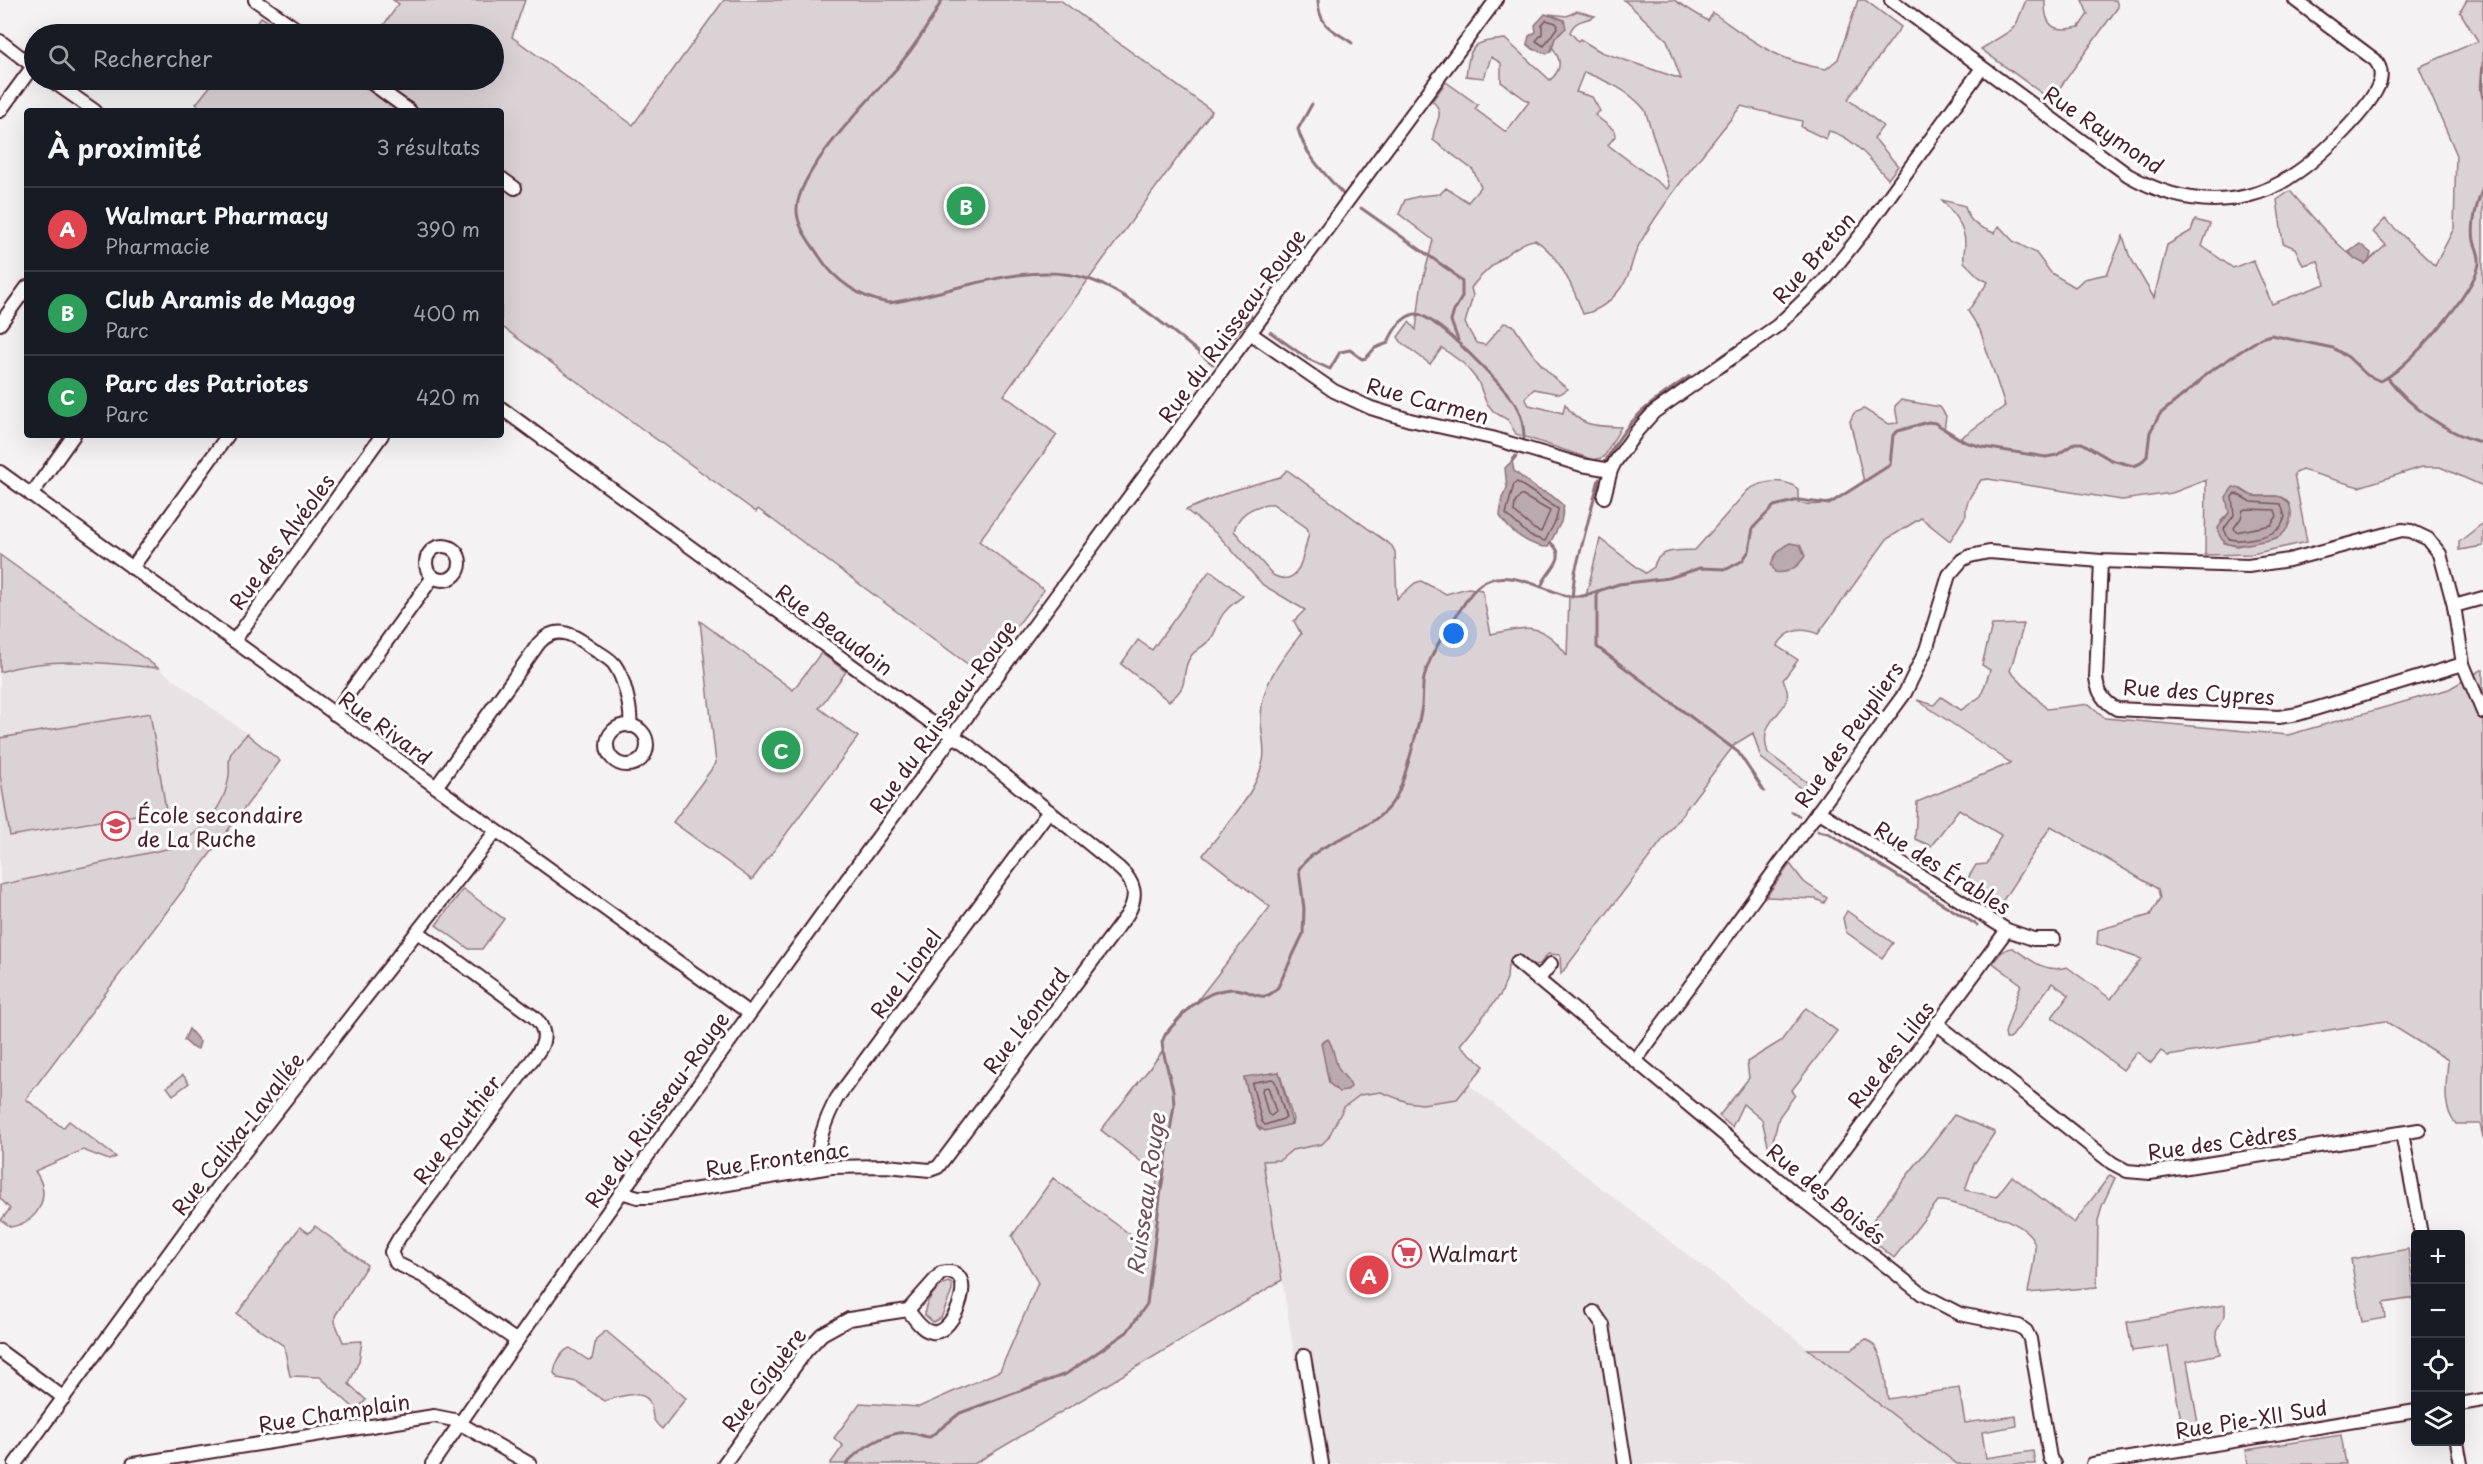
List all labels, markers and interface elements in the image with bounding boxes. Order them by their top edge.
search box [24,24,504,90]
icon: search [45,41,78,74]
text: Rechercher [93,41,212,74]
street label: Rue Raymond [2038,77,2170,181]
text: À proximité [48,128,202,167]
text: 3 résultats [377,132,480,162]
pin: B [946,184,986,228]
text: Walmart Pharmacy [105,198,328,231]
street label: Rue Breton [1764,204,1862,310]
text: A [60,214,75,244]
text: 390 m [416,214,480,244]
street label: Rue du Ruisseau-Rouge [1149,221,1313,429]
text: Pharmacie [105,231,210,261]
text: Club Aramis de Magog [105,282,356,315]
text: B [61,298,74,328]
text: 400 m [413,298,480,328]
text: Parc [105,315,148,345]
text: Parc des Patriotes [105,366,308,399]
street label: Rue Carmen [1363,368,1493,432]
text: C [60,382,75,412]
text: 420 m [416,382,480,412]
text: Parc [105,399,148,429]
street label: Rue des Alvéoles [221,466,341,616]
street label: Rue Beaudoin [770,575,900,683]
street label: Rue du Ruisseau-Rouge [860,612,1024,820]
your location [1439,619,1468,648]
street label: Rue des Peupliers [1786,654,1910,814]
street label: Rue des Cypres [2122,670,2276,712]
street label: Rue Rivard [333,682,439,772]
pin: C [762,728,800,772]
place label: École secondaire de La Ruche [137,798,303,854]
school or university icon: École secondaire de La Ruche [100,810,132,842]
street label: Rue des Érables [1868,812,2018,922]
street label: Rue Lionel [862,922,948,1024]
street label: Rue Léonard [974,960,1076,1080]
street label: Rue des Lilas [1839,993,1941,1115]
street label: Rue du Ruisseau-Rouge [576,1004,736,1214]
street label: Rue Calixa-Lavallée [163,1045,311,1221]
street label: Rue Routhier [404,1067,508,1190]
water label: Ruisseau Rouge [1117,1110,1173,1277]
street label: Rue des Cèdres [2145,1115,2299,1167]
street label: Rue Frontenac [703,1132,851,1184]
street label: Rue des Boisés [1760,1135,1894,1251]
map controls [2411,1230,2465,1446]
button: + [2411,1230,2465,1284]
supermarket icon: Walmart [1391,1237,1423,1269]
place label: Walmart [1428,1237,1518,1269]
pin: A [1350,1252,1388,1298]
button: − [2411,1284,2465,1338]
street label: Rue Giguère [713,1320,813,1438]
button: locate [2411,1338,2465,1392]
street label: Rue Champlain [256,1384,412,1440]
street label: Rue Pie-XII Sud [2173,1390,2329,1446]
button: layers [2411,1392,2465,1446]

